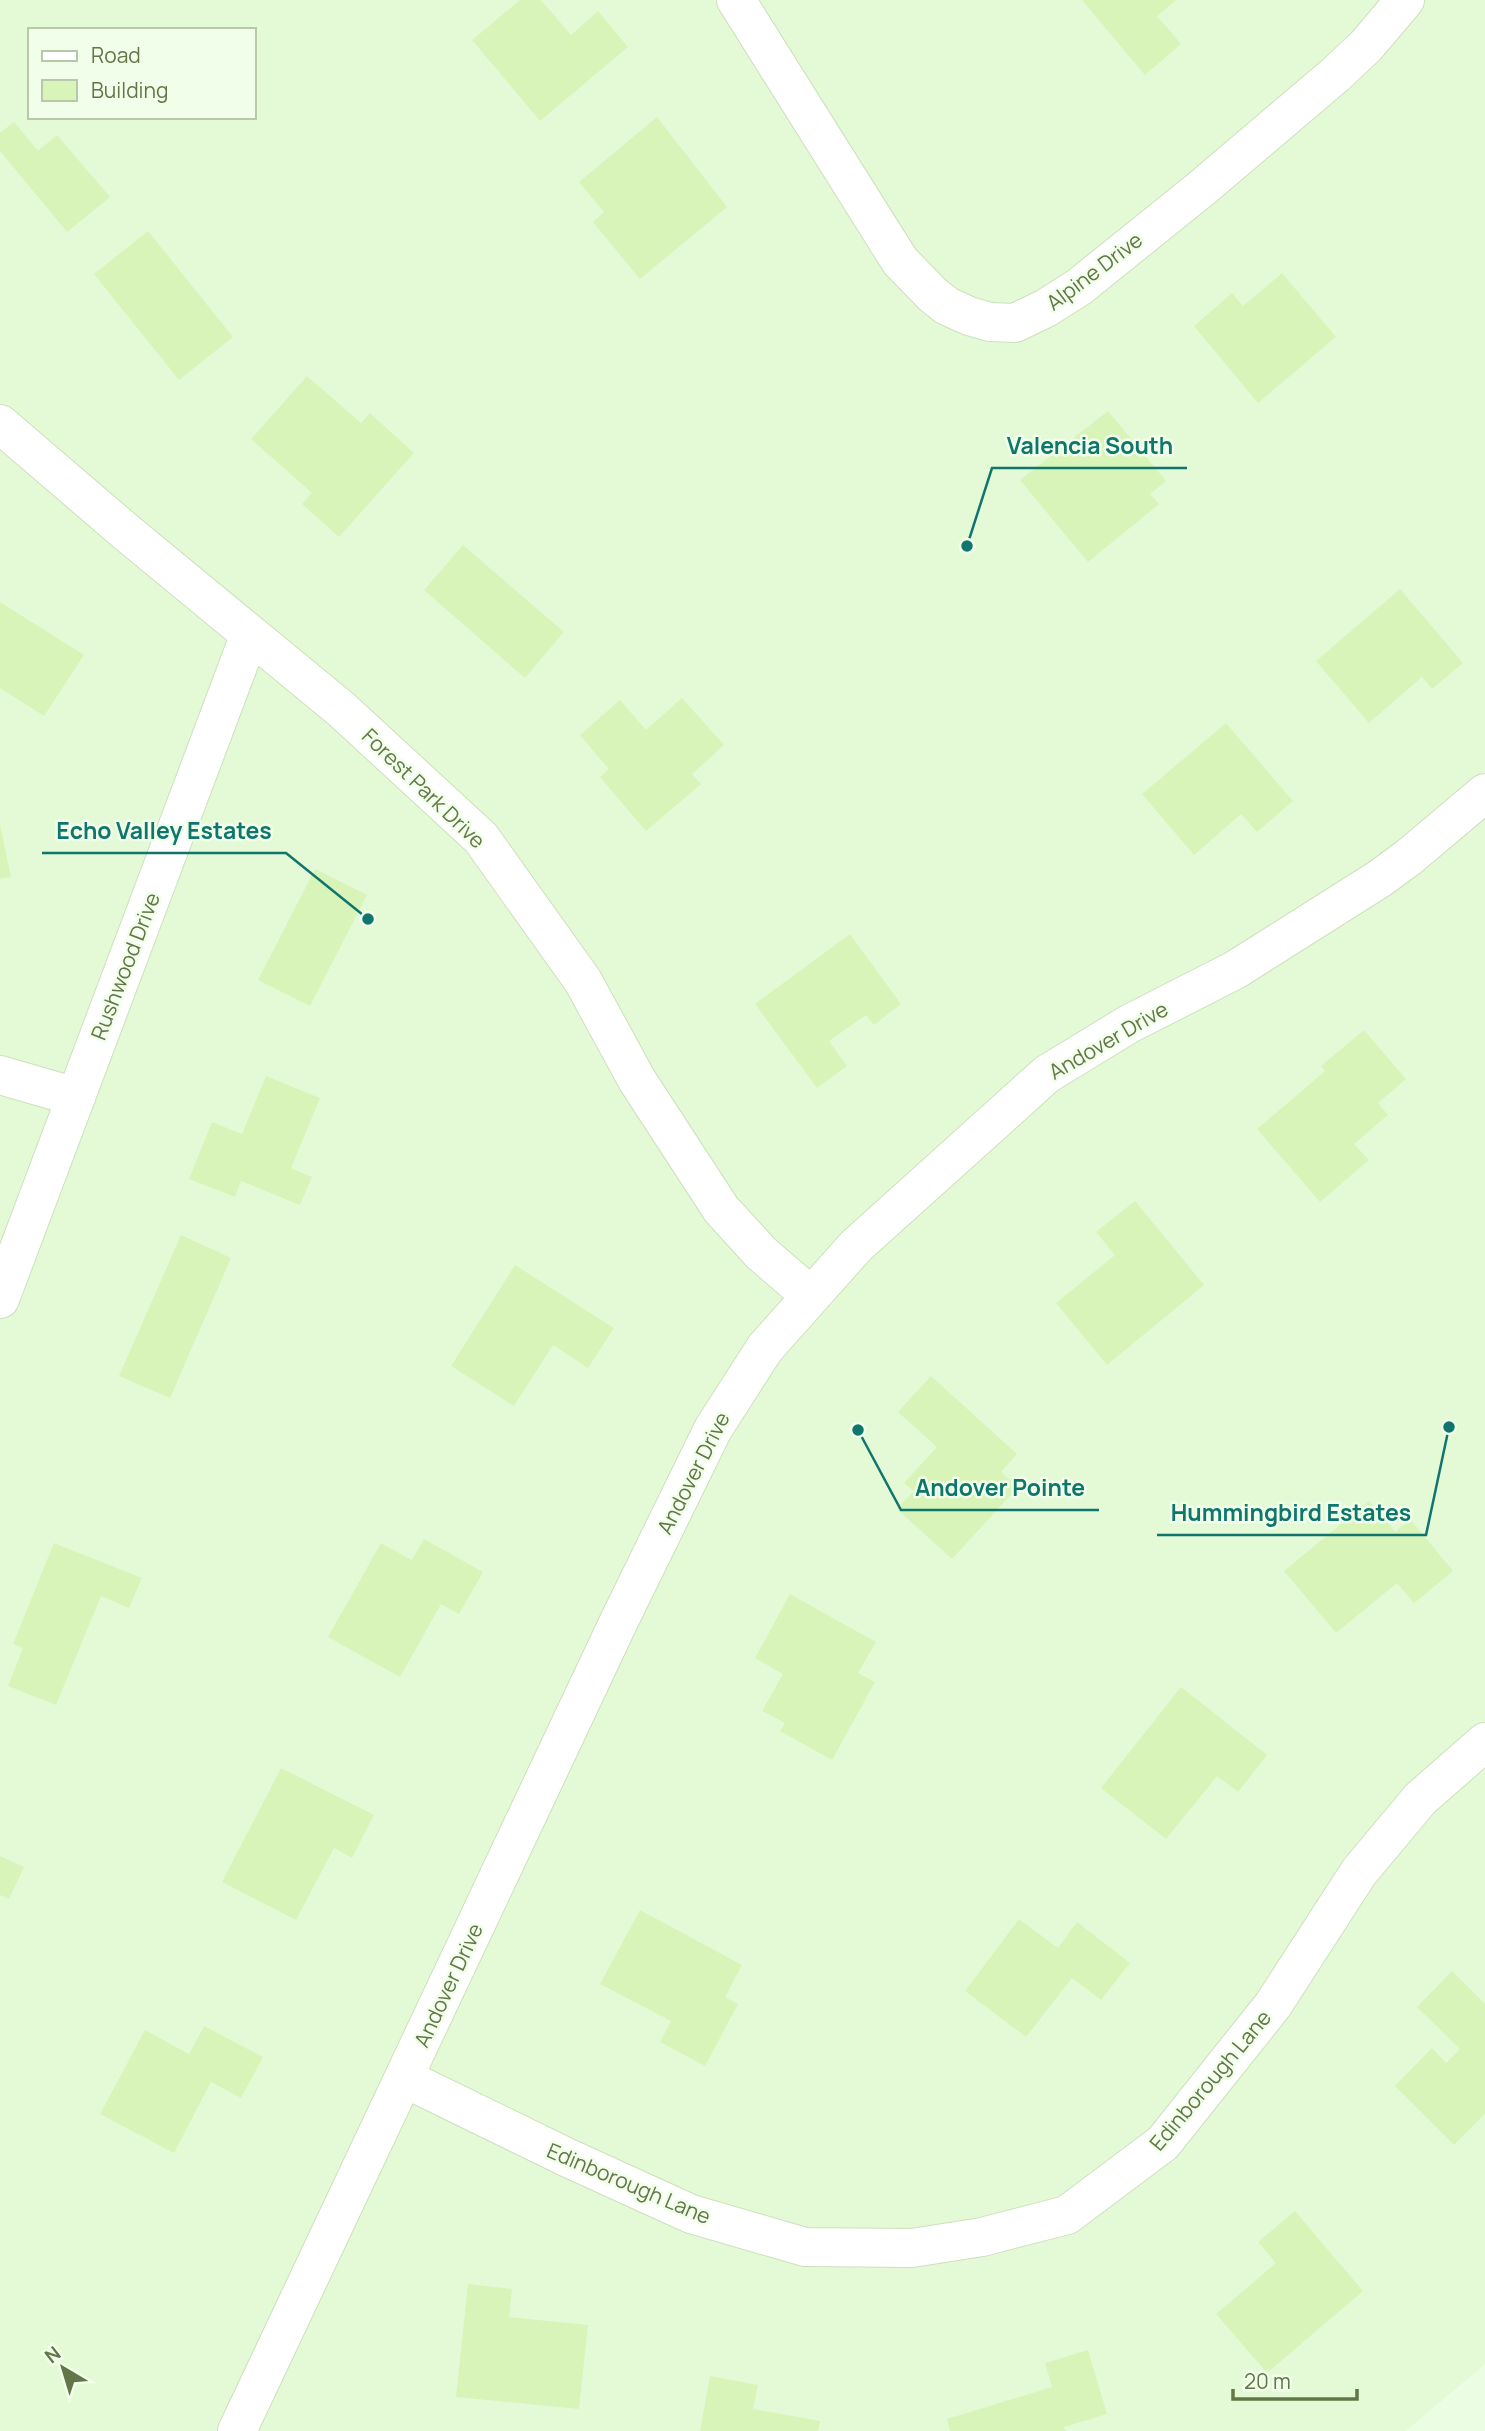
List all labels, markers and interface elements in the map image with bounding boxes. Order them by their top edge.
legend [28,28,256,119]
text: Road [91,41,141,69]
text: Building [91,76,168,104]
street label: Alpine Drive [1040,226,1148,316]
callout: Valencia South [992,424,1187,468]
text: Valencia South [1007,429,1173,461]
street label: Forest Park Drive [356,722,492,854]
callout: Echo Valley Estates [42,809,286,853]
text: Echo Valley Estates [56,814,272,846]
street label: Rushwood Drive [84,888,166,1044]
street label: Andover Drive [1043,994,1173,1086]
street label: Andover Drive [650,1407,736,1539]
callout: Andover Pointe [901,1466,1099,1510]
text: Andover Pointe [915,1471,1085,1503]
callout: Hummingbird Estates [1157,1491,1426,1535]
text: Hummingbird Estates [1171,1496,1411,1528]
street label: Andover Drive [407,1919,489,2051]
street label: Edinborough Lane [1143,2004,1277,2156]
street label: Edinborough Lane [543,2136,715,2230]
north arrow [28,2333,98,2403]
text: N [39,2340,66,2369]
scale bar [1233,2358,1357,2402]
text: 20 m [1244,2367,1291,2395]

